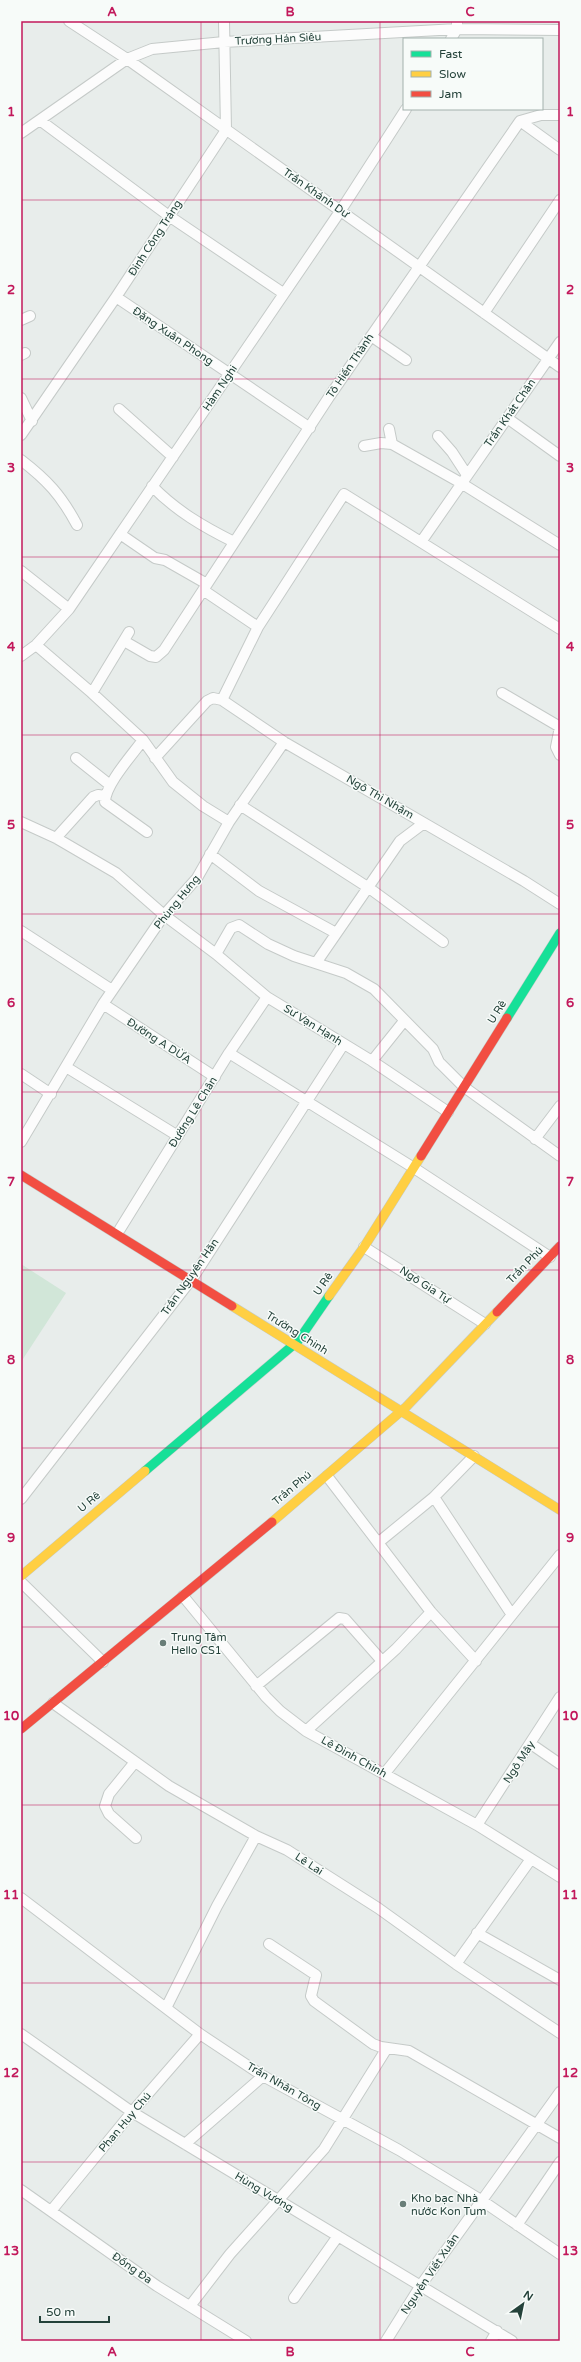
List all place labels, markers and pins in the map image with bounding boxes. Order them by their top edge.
place label: Trung Tâm Hello CS1 [171,1631,227,1657]
marker: Trung Tâm Hello CS1 [158,1638,168,1648]
place label: Kho bạc Nhà nước Kon Tum [411,2192,486,2218]
marker: Kho bạc Nhà nước Kon Tum [398,2199,408,2209]

